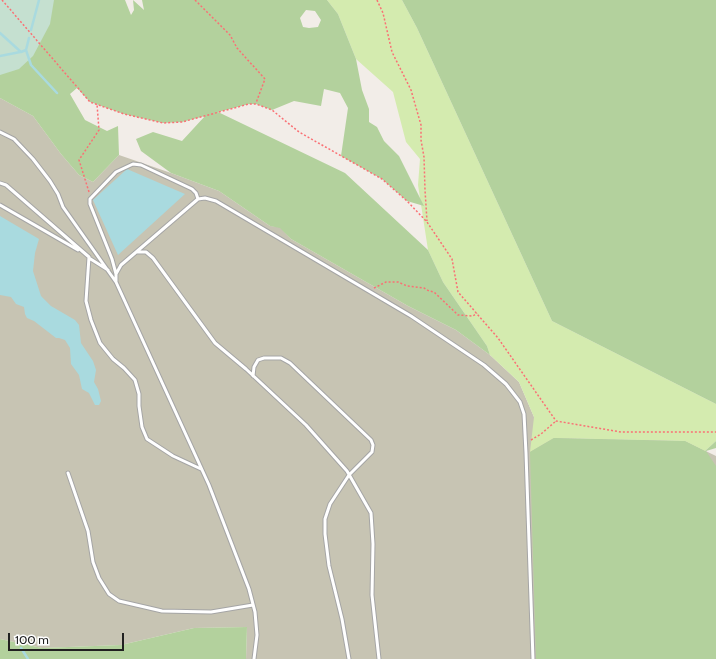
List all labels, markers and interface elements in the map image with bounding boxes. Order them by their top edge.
scale bar [10,625,126,651]
text: 100 m [15,632,49,647]

